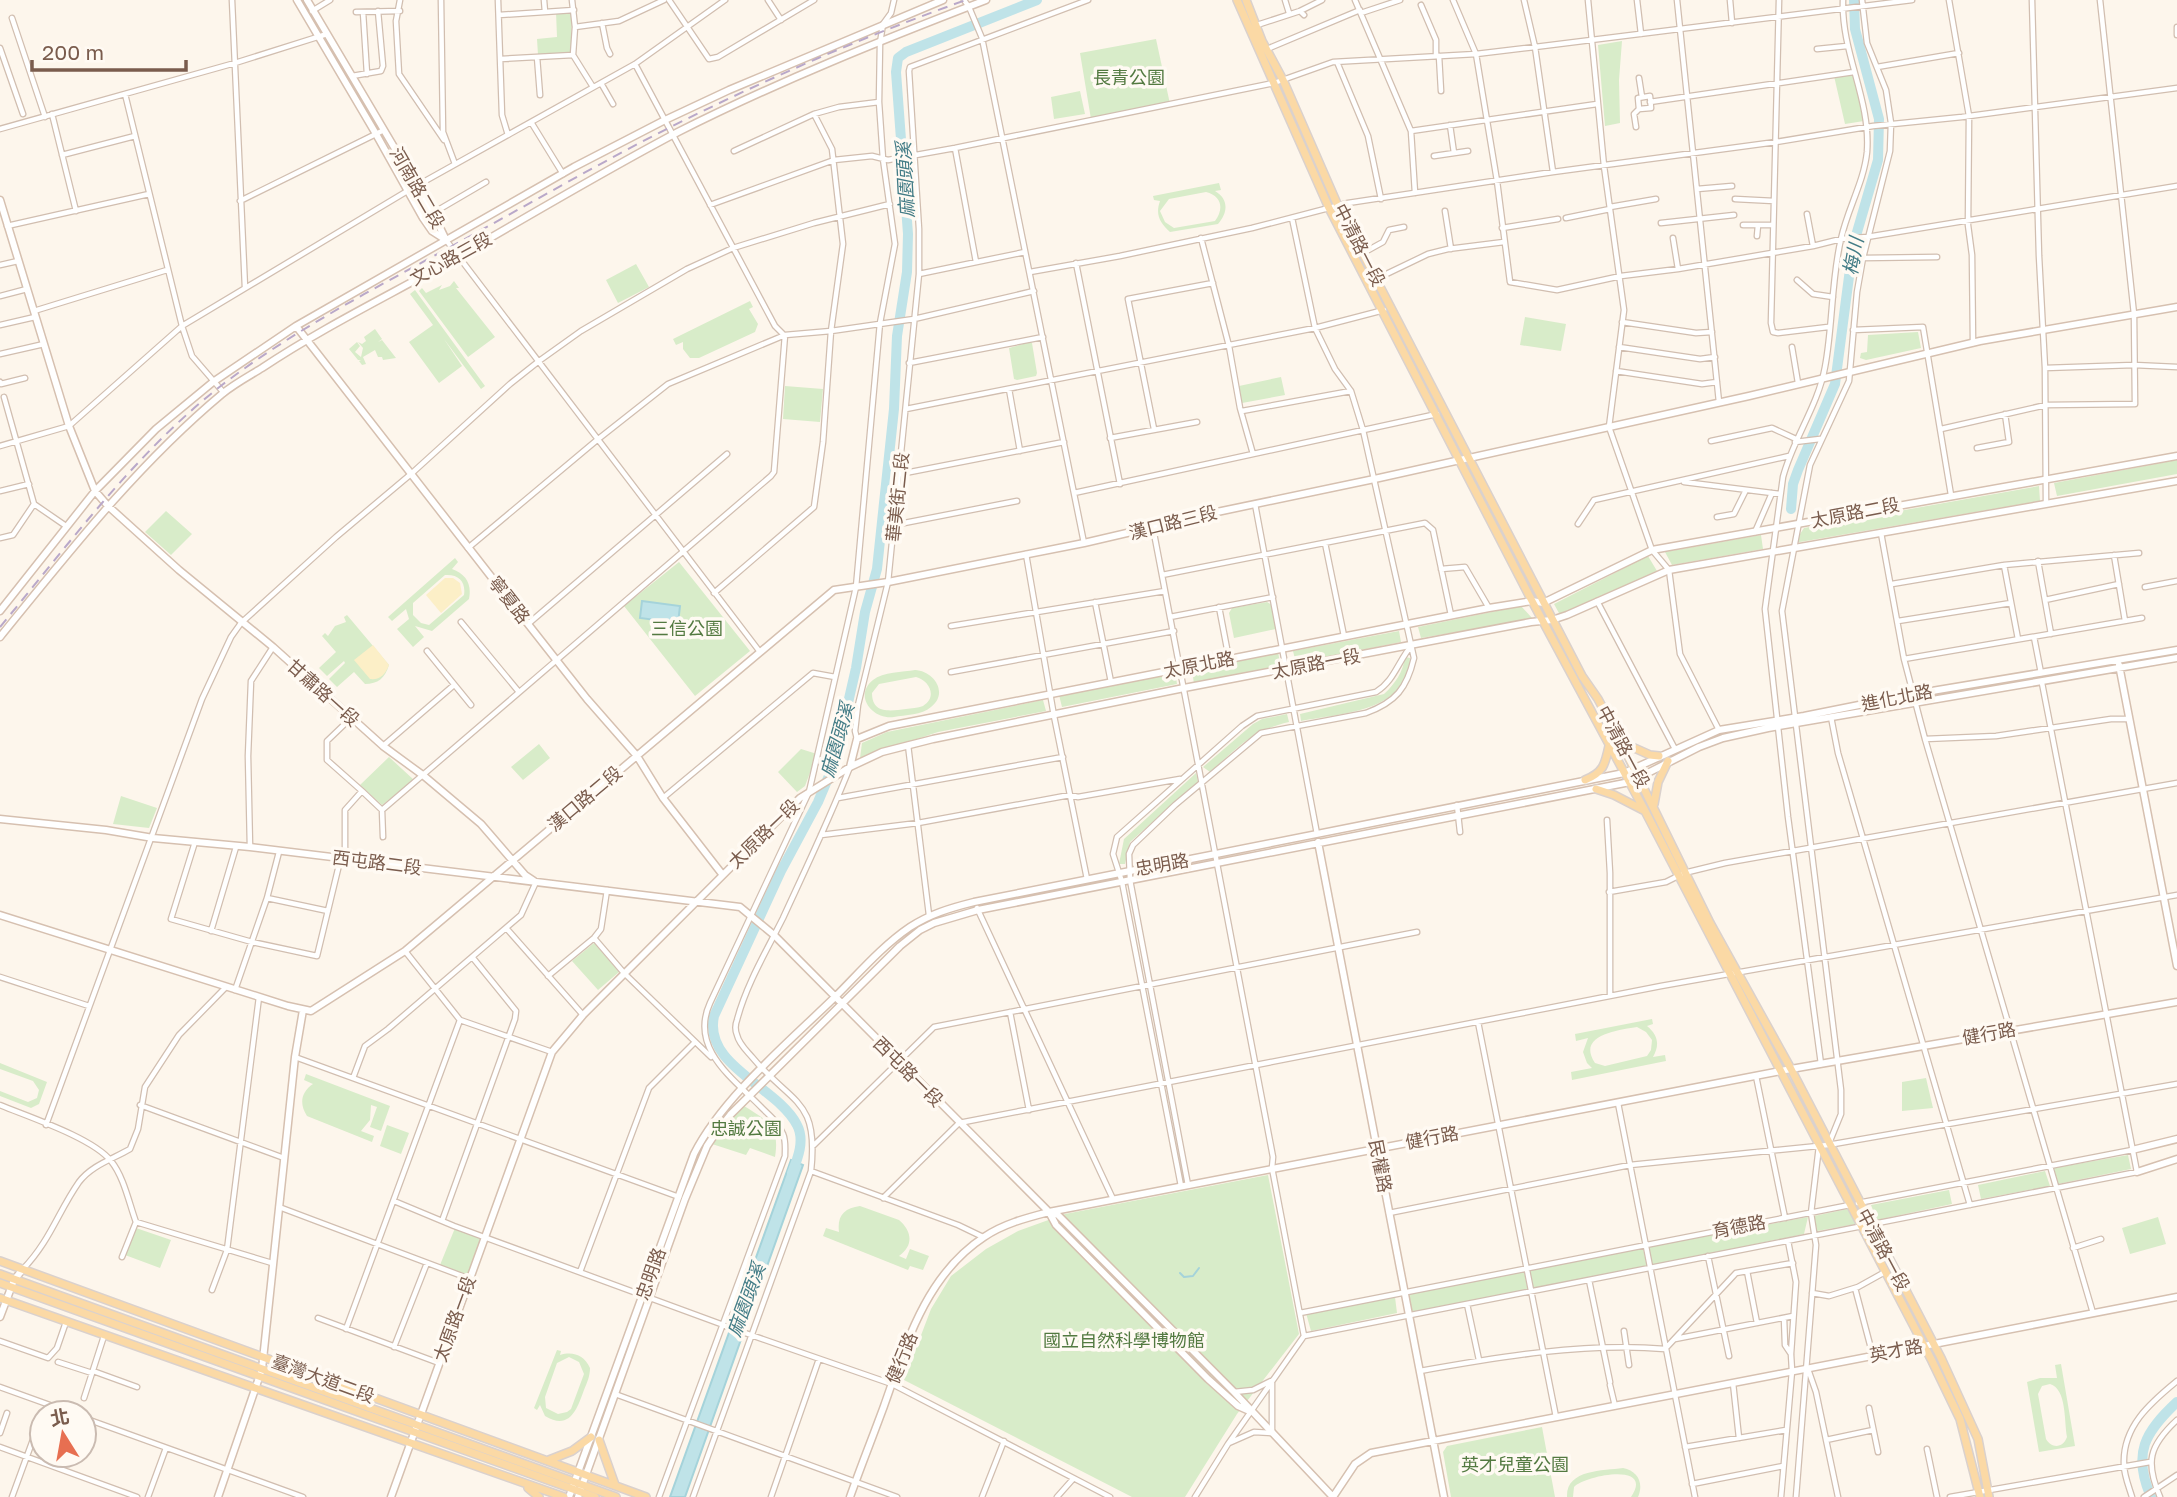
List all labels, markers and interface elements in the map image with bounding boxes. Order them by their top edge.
scale bar [32,28,186,72]
text: 200 m [42,39,104,65]
park label: 長青公園 [1093,66,1165,88]
water label: 麻園頭溪 [891,138,918,219]
street label: 河南路二段 [386,143,450,232]
street label: 中清路一段 [1330,199,1390,290]
street label: 文心路三段 [406,227,495,290]
water label: 梅川 [1838,233,1867,277]
street label: 華美街二段 [881,451,913,543]
street label: 太原路二段 [1809,493,1901,531]
street label: 漢口路三段 [1126,500,1219,544]
street label: 寧夏路 [484,571,535,627]
park label: 三信公園 [651,617,723,639]
street label: 太原路一段 [1270,644,1362,682]
street label: 太原北路 [1161,646,1236,682]
street label: 甘肅路一段 [283,654,364,731]
street label: 進化北路 [1859,679,1934,715]
water label: 麻園頭溪 [815,697,859,780]
street label: 中清路一段 [1593,702,1655,791]
street label: 漢口路二段 [543,761,626,836]
street label: 太原路一段 [723,794,803,872]
street label: 西屯路二段 [331,846,423,878]
street label: 忠明路 [1133,848,1190,880]
street label: 健行路 [1960,1017,2017,1049]
street label: 西屯路一段 [869,1032,948,1111]
park label: 忠誠公園 [710,1117,782,1139]
street label: 健行路 [1403,1121,1460,1153]
street label: 民權路 [1365,1137,1397,1194]
street label: 中清路一段 [1853,1205,1915,1294]
street label: 育德路 [1710,1210,1767,1242]
street label: 忠明路 [630,1245,670,1303]
water label: 麻園頭溪 [722,1257,770,1339]
street label: 太原路一段 [428,1273,480,1365]
street label: 健行路 [881,1328,921,1387]
park label: 國立自然科學博物館 [1043,1329,1205,1351]
street label: 英才路 [1867,1334,1924,1366]
street label: 臺灣大道二段 [269,1349,378,1407]
north arrow [28,1399,98,1469]
text: 北 [48,1404,71,1430]
park label: 英才兒童公園 [1461,1453,1569,1475]

